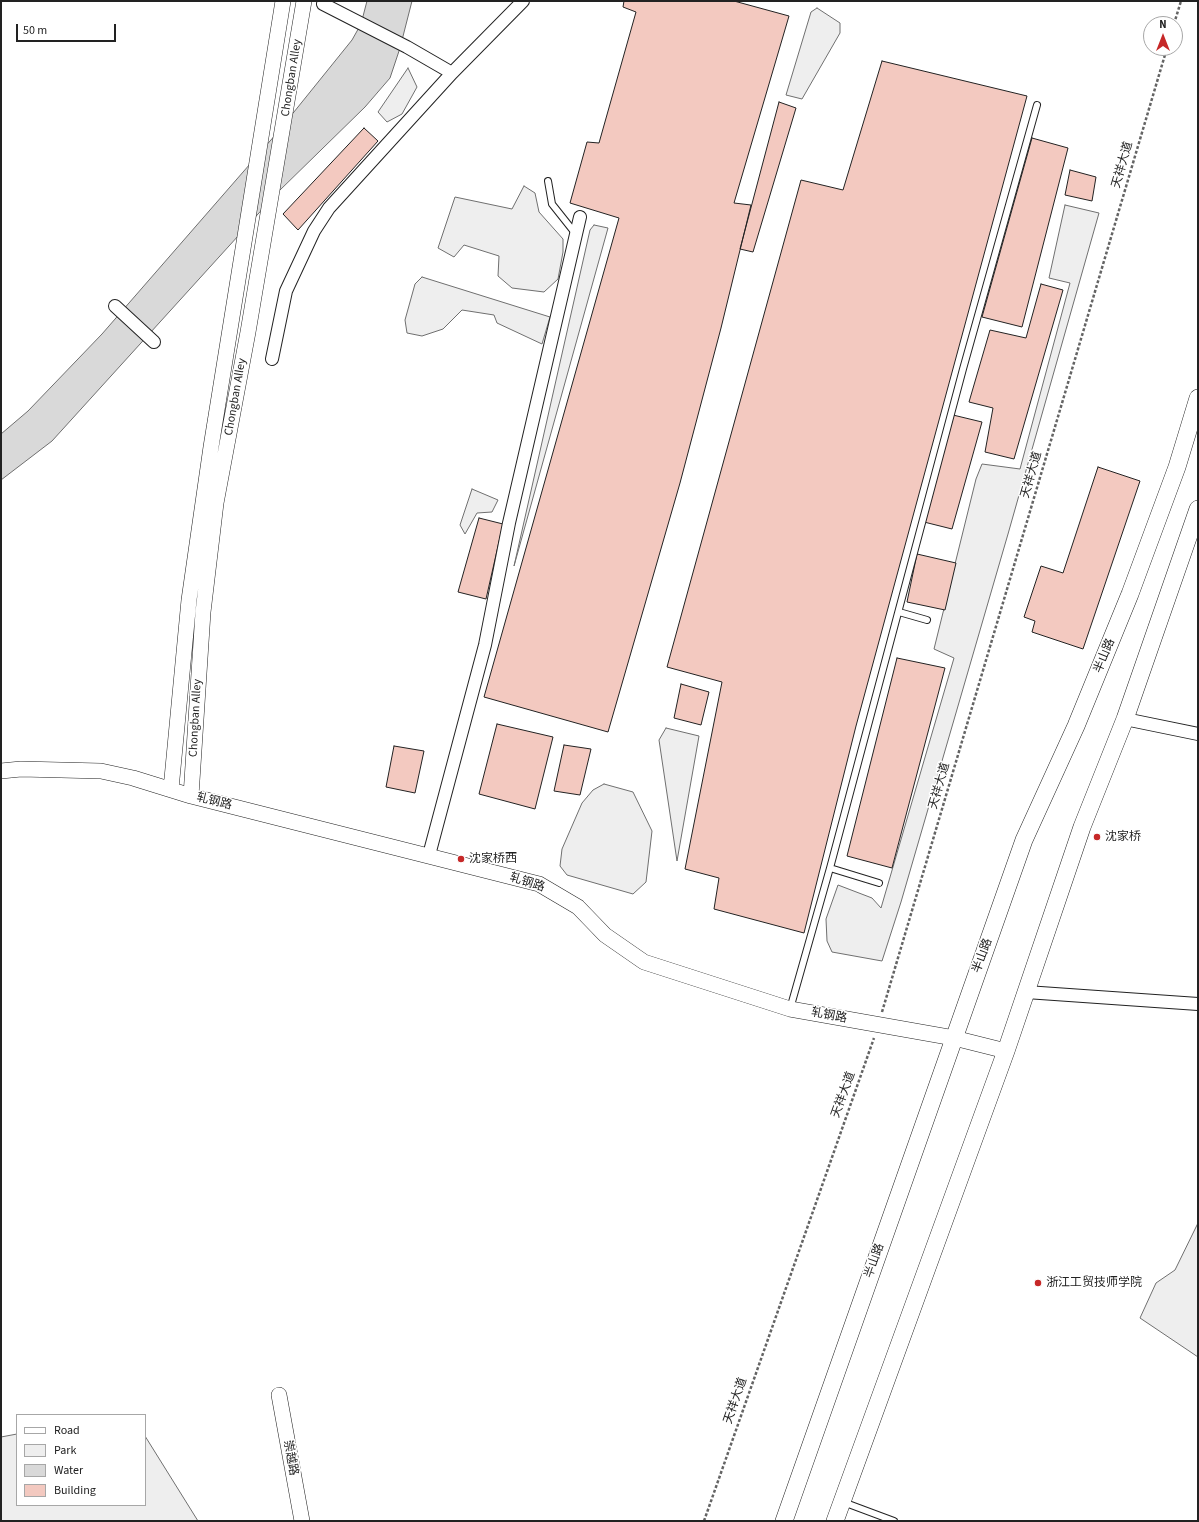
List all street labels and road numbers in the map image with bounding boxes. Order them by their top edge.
street label: Chongban Alley [279,38,305,118]
street label: 天祥大道 [1109,140,1137,190]
street label: Chongban Alley [222,357,250,437]
street label: 天祥大道 [1018,450,1046,500]
street label: 半山路 [1092,637,1118,675]
street label: Chongban Alley [187,679,205,757]
street label: 天祥大道 [926,761,954,811]
street label: 轧钢路 [195,791,233,813]
street label: 轧钢路 [508,871,546,895]
street label: 半山路 [970,937,996,975]
street label: 轧钢路 [810,1005,848,1027]
street label: 天祥大道 [829,1070,859,1120]
street label: 半山路 [862,1242,888,1280]
street label: 天祥大道 [721,1376,751,1426]
street label: 崇越路 [280,1439,300,1477]

